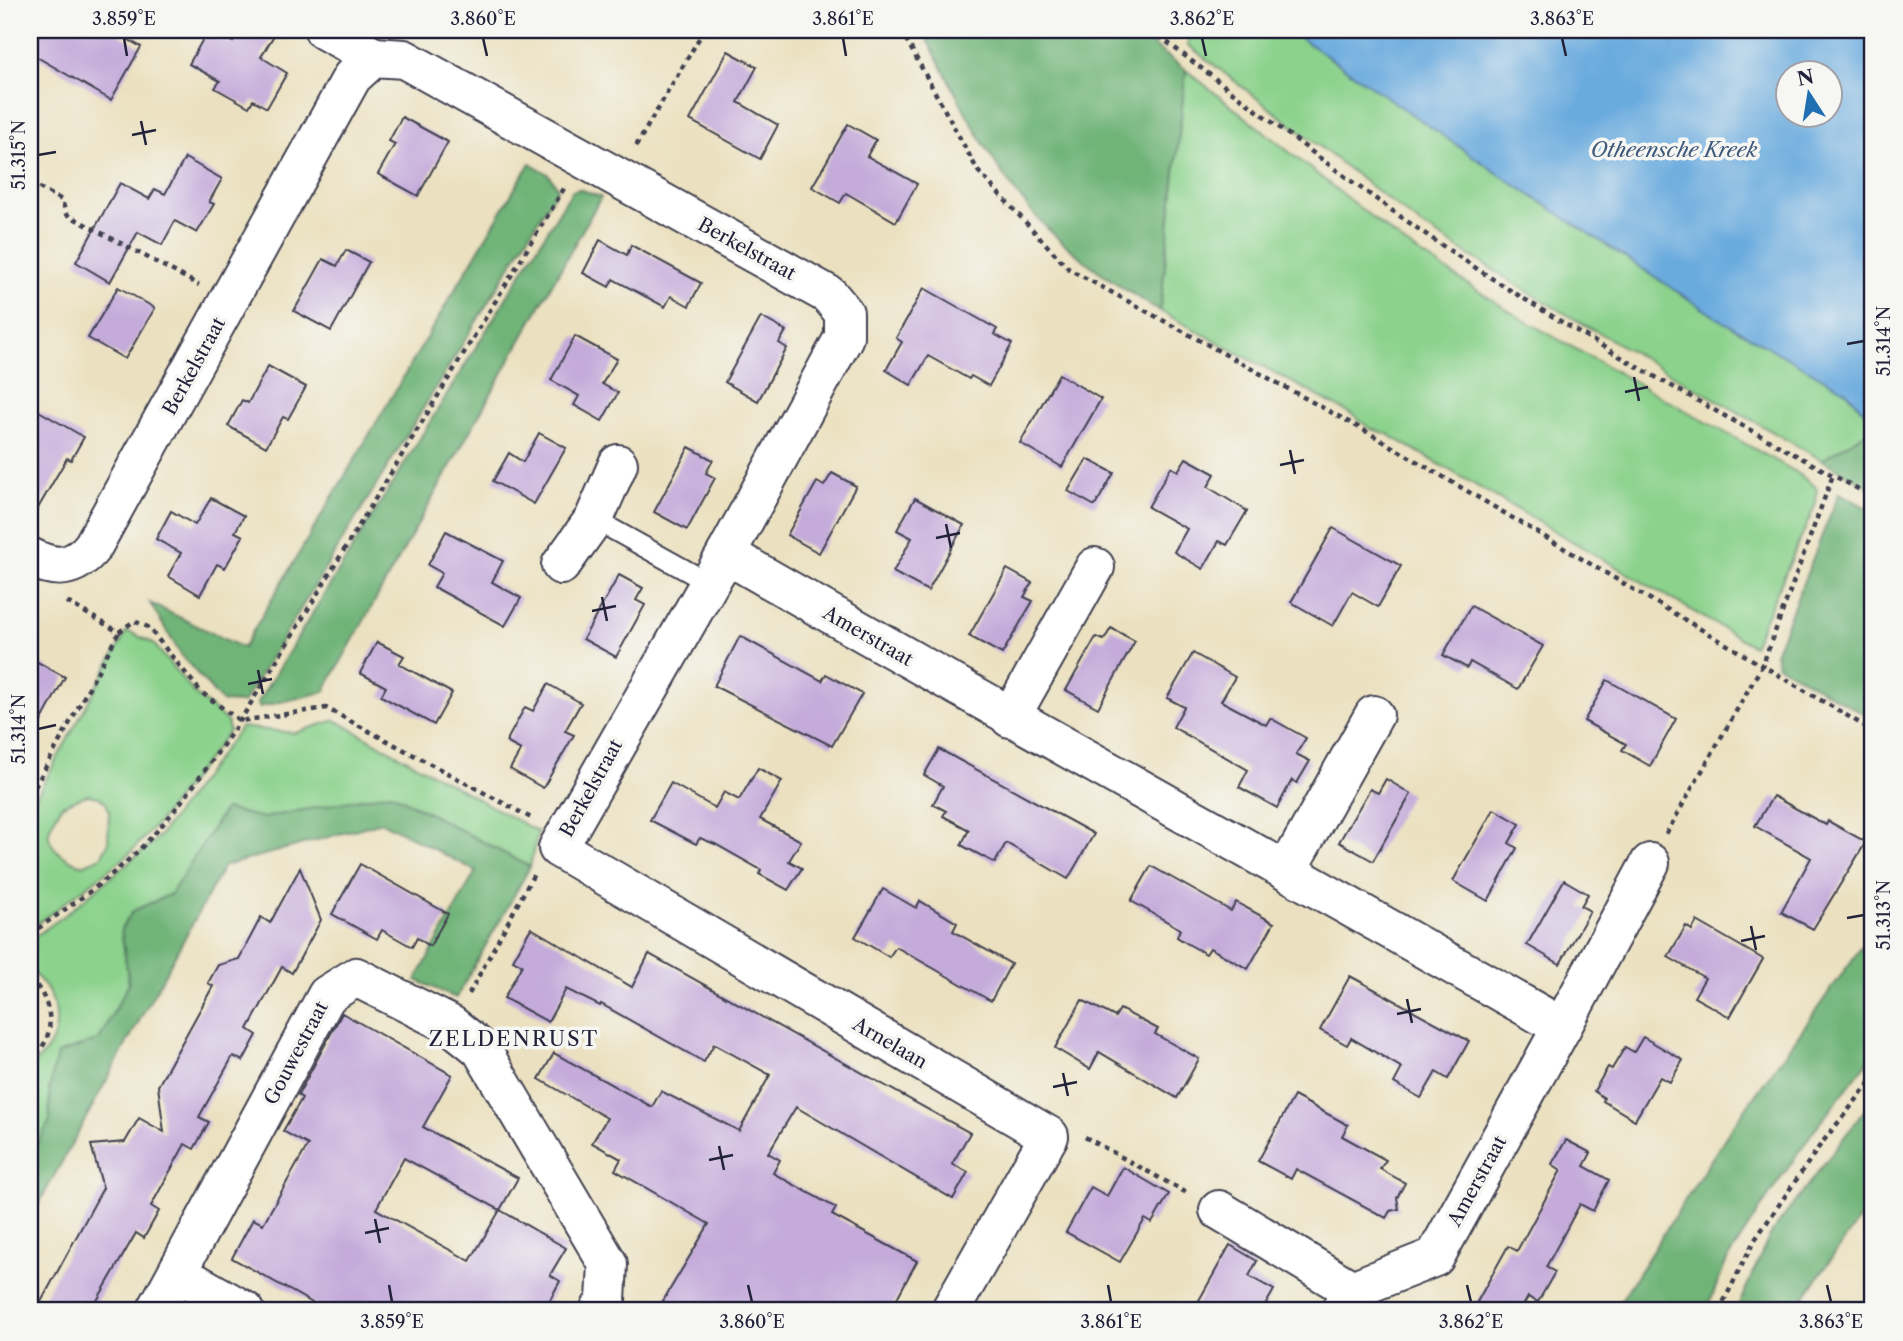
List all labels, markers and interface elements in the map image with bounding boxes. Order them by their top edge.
text: 3.859°E [92,8,156,30]
text: 3.860°E [450,8,516,30]
text: 3.861°E [812,8,874,30]
text: 3.862°E [1170,8,1234,30]
text: 3.863°E [1530,8,1594,30]
north arrow [1773,60,1843,130]
text: N [1795,65,1816,91]
text: 51.315°N [8,120,30,190]
water label: Otheensche Kreek [1591,137,1757,162]
street label: Berkelstraat [694,213,800,285]
text: 51.314°N [1873,306,1895,376]
street label: Berkelstraat [158,313,230,419]
street label: Amerstraat [818,601,917,671]
text: 51.314°N [8,694,30,764]
street label: Berkelstraat [555,735,627,841]
text: 51.313°N [1873,880,1895,950]
street label: Gouwestraat [259,997,333,1109]
street label: Arnelaan [848,1012,931,1074]
district label: ZELDENRUST [429,1026,599,1051]
street label: Amerstraat [1442,1131,1511,1231]
text: 3.859°E [360,1311,424,1333]
text: 3.860°E [719,1311,785,1333]
text: 3.861°E [1080,1311,1142,1333]
text: 3.862°E [1439,1311,1503,1333]
text: 3.863°E [1799,1311,1863,1333]

